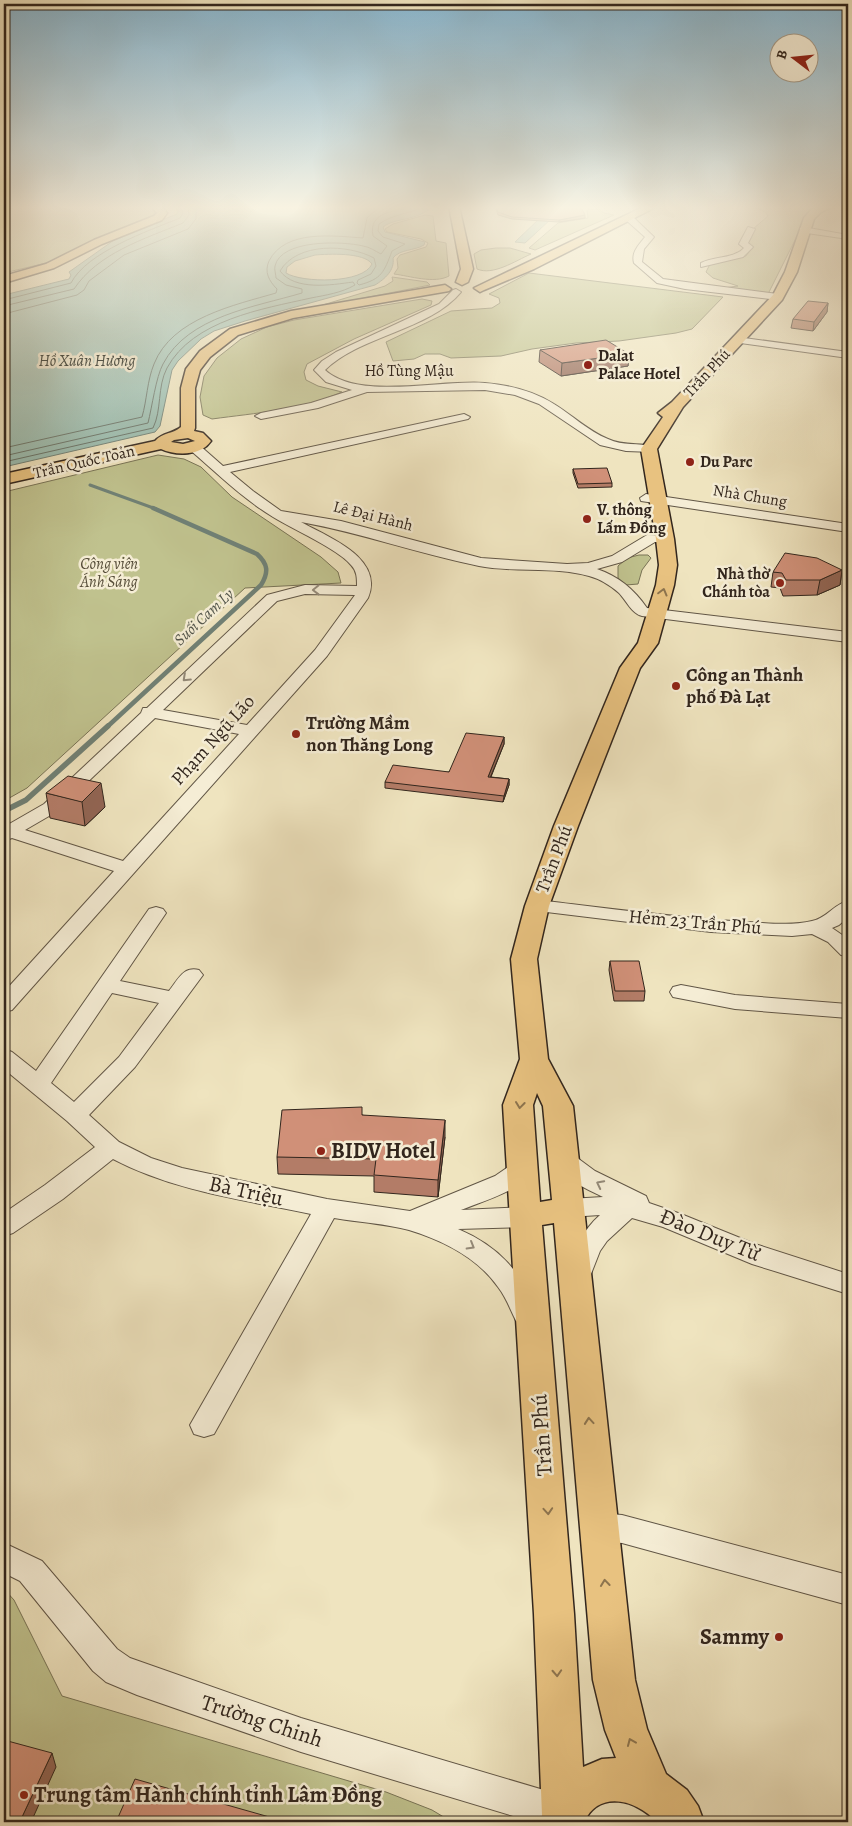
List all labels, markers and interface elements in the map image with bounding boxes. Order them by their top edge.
north arrow [770,32,820,82]
text: B [772,48,792,61]
street label: Trần Phú [679,343,736,402]
place label: Dalat Palace Hotel [598,345,681,385]
water label: Hồ Xuân Hương [39,350,135,372]
marker: Dalat Palace Hotel [582,359,594,371]
street label: Hồ Tùng Mậu [364,360,454,382]
street label: Trần Quốc Toản [31,440,137,484]
place label: Du Parc [700,451,753,473]
marker: Du Parc [684,456,696,468]
street label: Nhà Chung [711,479,789,513]
street label: Lê Đại Hành [331,495,416,537]
place label: V. thông Lấm Đồng [596,499,667,539]
marker: V. thông Lấm Đồng [581,513,593,525]
park label: Công viên Ánh Sáng [79,553,138,593]
place label: Nhà thờ Chánh tòa [702,563,771,603]
marker: Nhà thờ Chánh tòa [774,577,786,589]
water label: Suối Cam Ly [169,583,239,651]
one-way arrow [311,585,319,595]
one-way arrow [657,588,668,597]
place label: Công an Thành phố Đà Lạt [686,662,803,710]
one-way arrow [183,672,192,681]
marker: Công an Thành phố Đà Lạt [670,680,682,692]
street label: Phạm Ngũ Lão [165,689,261,791]
place label: Trường Mầm non Thăng Long [306,710,433,758]
marker: Trường Mầm non Thăng Long [290,728,302,740]
street label: Trần Phú [529,821,579,897]
street label: Hẻm 23 Trần Phú [627,903,763,941]
one-way arrow [515,1101,526,1109]
place label: BIDV Hotel [331,1136,436,1166]
marker: BIDV Hotel [315,1145,327,1157]
street label: Bà Triệu [206,1168,286,1214]
one-way arrow [596,1180,605,1190]
street label: Đào Duy Từ [655,1201,765,1269]
one-way arrow [465,1239,474,1249]
street label: Trần Phú [524,1393,560,1477]
one-way arrow [584,1417,595,1425]
one-way arrow [542,1507,553,1515]
one-way arrow [600,1578,611,1586]
place label: Sammy [700,1622,770,1652]
marker: Sammy [773,1631,785,1643]
one-way arrow [552,1669,563,1677]
street label: Trường Chinh [197,1687,327,1755]
one-way arrow [627,1738,637,1747]
place label: Trung tâm Hành chính tỉnh Lâm Đồng [34,1780,383,1810]
marker: Trung tâm Hành chính tỉnh Lâm Đồng [18,1789,30,1801]

